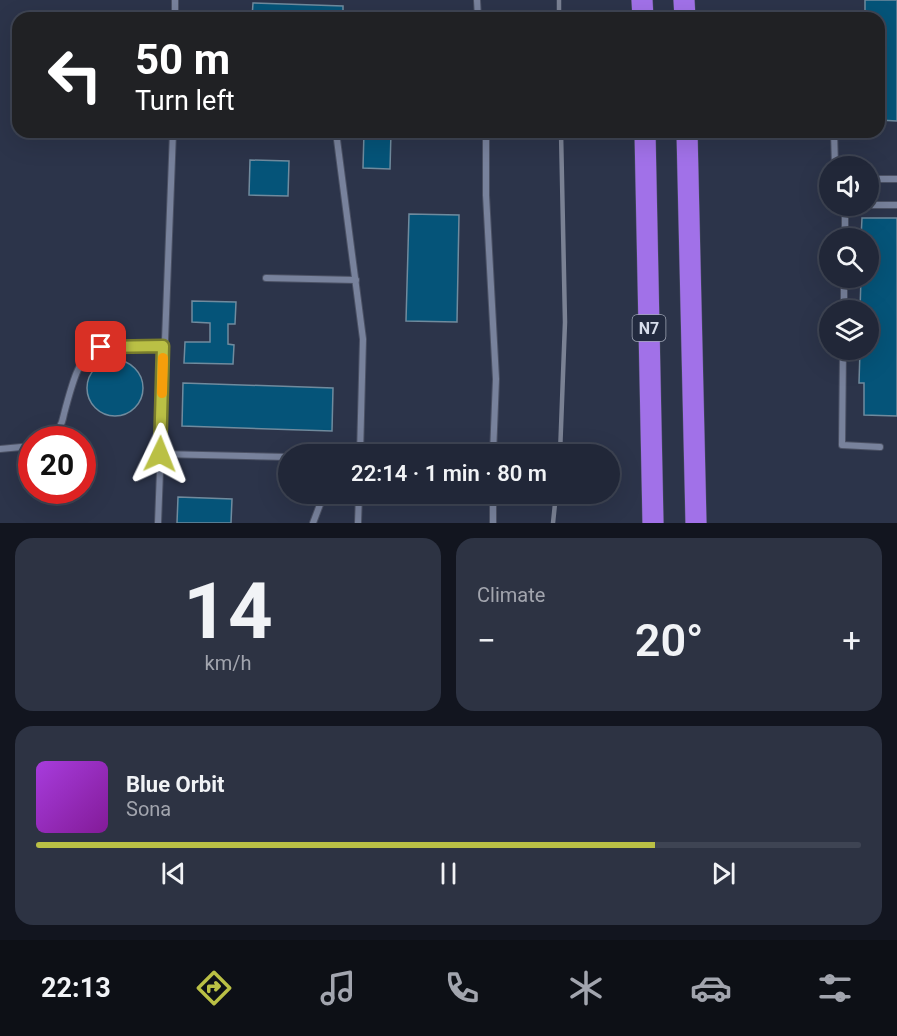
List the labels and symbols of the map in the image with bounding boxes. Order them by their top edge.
road number: N7 [632,315,666,341]
pin [75,321,126,372]
position arrow [128,422,192,486]
speed limit sign: 20 [18,426,96,504]

